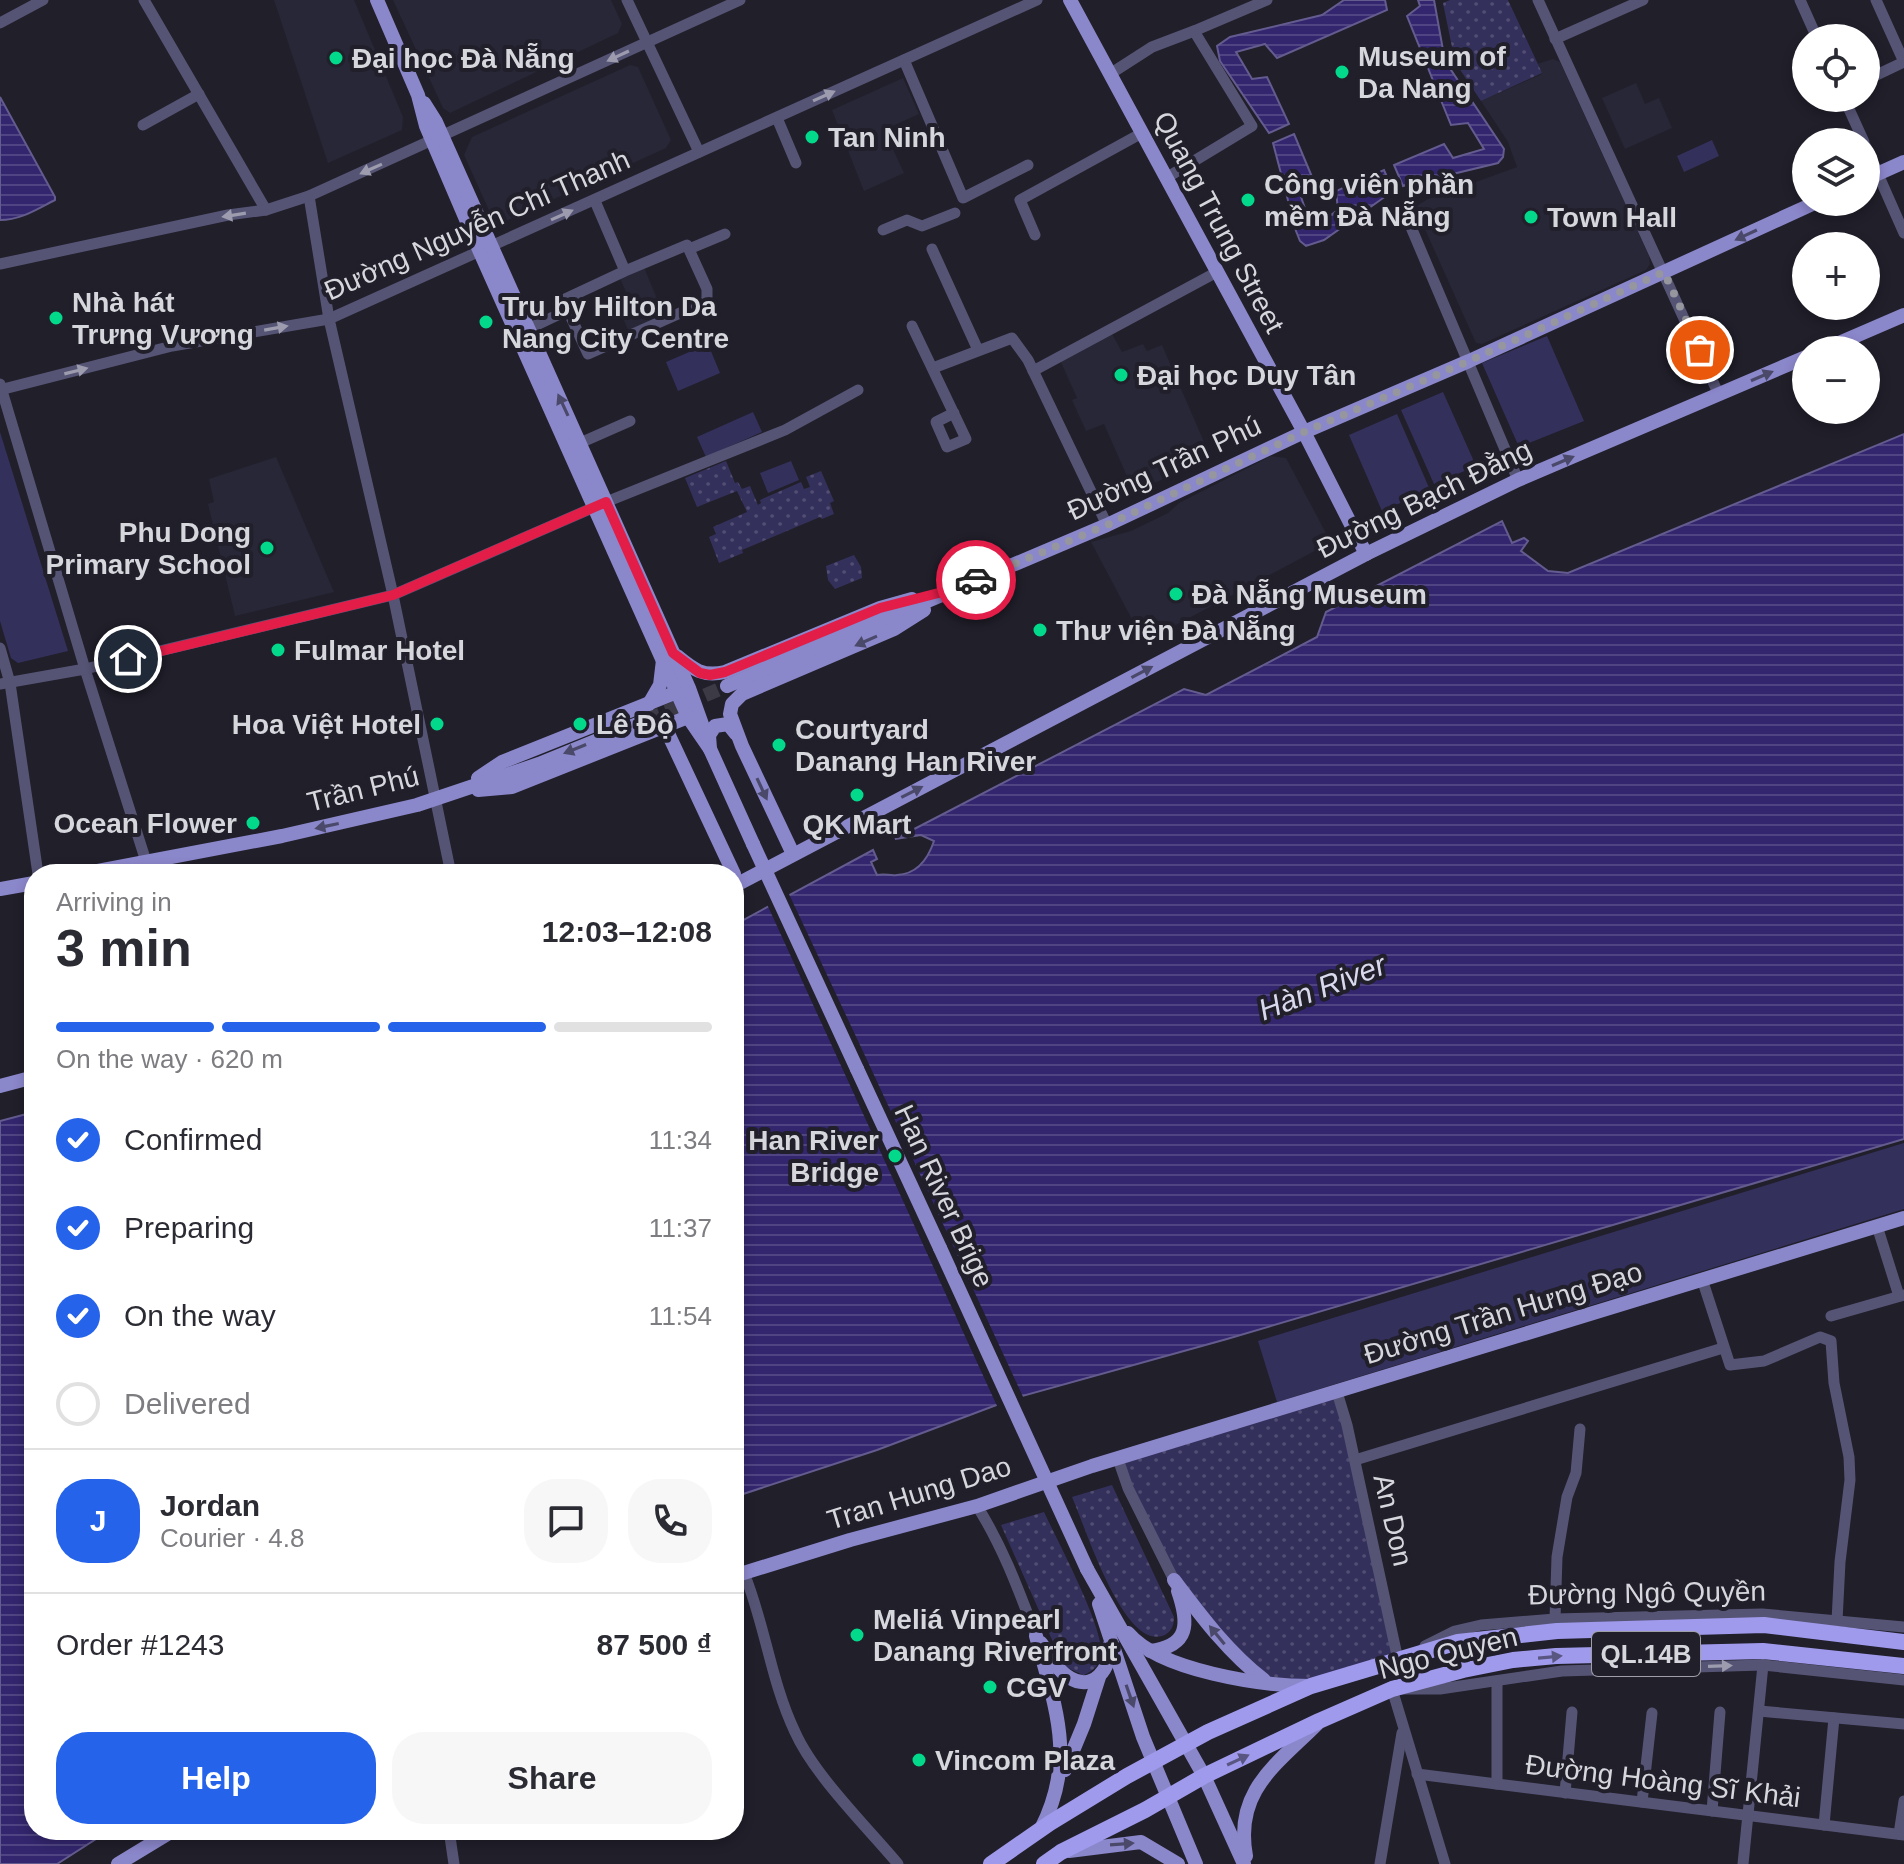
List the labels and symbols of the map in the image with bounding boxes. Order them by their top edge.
place label: Museum of Da Nang [1358,41,1506,104]
place label: Đại học Đà Nẵng [352,42,574,74]
marker: Đại học Đà Nẵng [327,49,345,67]
one-way arrow [607,50,630,63]
marker: Museum of Da Nang [1333,63,1351,81]
one-way arrow [812,89,836,102]
street label: Quang Trung Street [1148,106,1291,338]
place label: Tan Ninh [828,122,946,153]
marker: Tan Ninh [803,128,821,146]
street label: Đường Nguyễn Chí Thanh [320,144,634,306]
one-way arrow [359,162,383,176]
place label: Công viên phần mềm Đà Nẵng [1264,169,1474,232]
marker: Công viên phần mềm Đà Nẵng [1239,191,1257,209]
place label: Town Hall [1547,202,1677,233]
marker: Town Hall [1522,208,1540,226]
one-way arrow [221,209,246,222]
one-way arrow [550,209,574,222]
one-way arrow [1734,228,1757,242]
place label: Nhà hát Trưng Vương [72,287,254,350]
place label: Tru by Hilton Da Nang City Centre [502,291,729,354]
marker: Nhà hát Trưng Vương [47,309,65,327]
marker: Tru by Hilton Da Nang City Centre [477,313,495,331]
pin [1666,316,1734,384]
one-way arrow [264,321,289,333]
place label: Đại học Duy Tân [1137,360,1356,391]
one-way arrow [63,364,88,376]
marker: Đại học Duy Tân [1112,366,1130,384]
one-way arrow [1750,370,1774,383]
one-way arrow [556,393,570,417]
street label: Đường Trần Phú [1062,410,1266,526]
street label: Đường Bạch Đằng [1312,434,1536,564]
one-way arrow [1551,454,1575,467]
place label: Phu Dong Primary School [46,517,251,580]
marker: Phu Dong Primary School [258,539,276,557]
courier [936,540,1016,620]
place label: Đà Nẵng Museum [1192,578,1427,610]
marker: Đà Nẵng Museum [1167,585,1185,603]
place label: Thư viện Đà Nẵng [1056,614,1296,646]
marker: Thư viện Đà Nẵng [1031,621,1049,639]
pin [94,625,162,693]
place label: Fulmar Hotel [294,635,465,666]
one-way arrow [854,635,878,648]
marker: Fulmar Hotel [269,641,287,659]
one-way arrow [1131,665,1154,678]
place label: Hoa Việt Hotel [232,709,421,740]
place label: Lê Độ [596,709,674,740]
place label: Courtyard Danang Han River [795,714,1036,777]
marker: Hoa Việt Hotel [428,715,446,733]
marker: Lê Độ [571,715,589,733]
marker: Courtyard Danang Han River [770,736,788,754]
one-way arrow [563,743,587,756]
street label: Trần Phú [304,760,422,818]
one-way arrow [755,777,769,800]
marker: QK Mart [848,786,866,804]
one-way arrow [901,786,924,799]
place label: Ocean Flower [53,808,237,839]
place label: QK Mart [803,809,911,840]
marker: Ocean Flower [244,814,262,832]
one-way arrow [314,820,339,833]
water label: Hàn River [1254,947,1391,1026]
street label: Han River Brige [888,1100,1000,1292]
place label: Han River Bridge [748,1125,879,1188]
marker: Han River Bridge [886,1147,904,1165]
street label: Đường Trần Hưng Đạo [1360,1256,1646,1370]
street label: Tran Hung Dao [823,1450,1015,1536]
street label: An Don [1367,1471,1419,1569]
street label: Đường Ngô Quyền [1528,1575,1766,1611]
place label: Meliá Vinpearl Danang Riverfront [873,1604,1117,1667]
street label: Ngo Quyen [1376,1621,1520,1685]
one-way arrow [1209,1625,1225,1645]
marker: Meliá Vinpearl Danang Riverfront [848,1626,866,1644]
road number: QL.14B [1592,1632,1700,1676]
one-way arrow [1538,1650,1563,1663]
one-way arrow [1708,1660,1733,1672]
place label: CGV [1006,1672,1067,1703]
marker: CGV [981,1678,999,1696]
one-way arrow [1124,1685,1136,1709]
place label: Vincom Plaza [935,1745,1115,1776]
street label: Đường Hoàng Sĩ Khải [1524,1749,1802,1813]
marker: Vincom Plaza [910,1751,928,1769]
one-way arrow [1227,1753,1250,1767]
one-way arrow [1110,1837,1135,1850]

